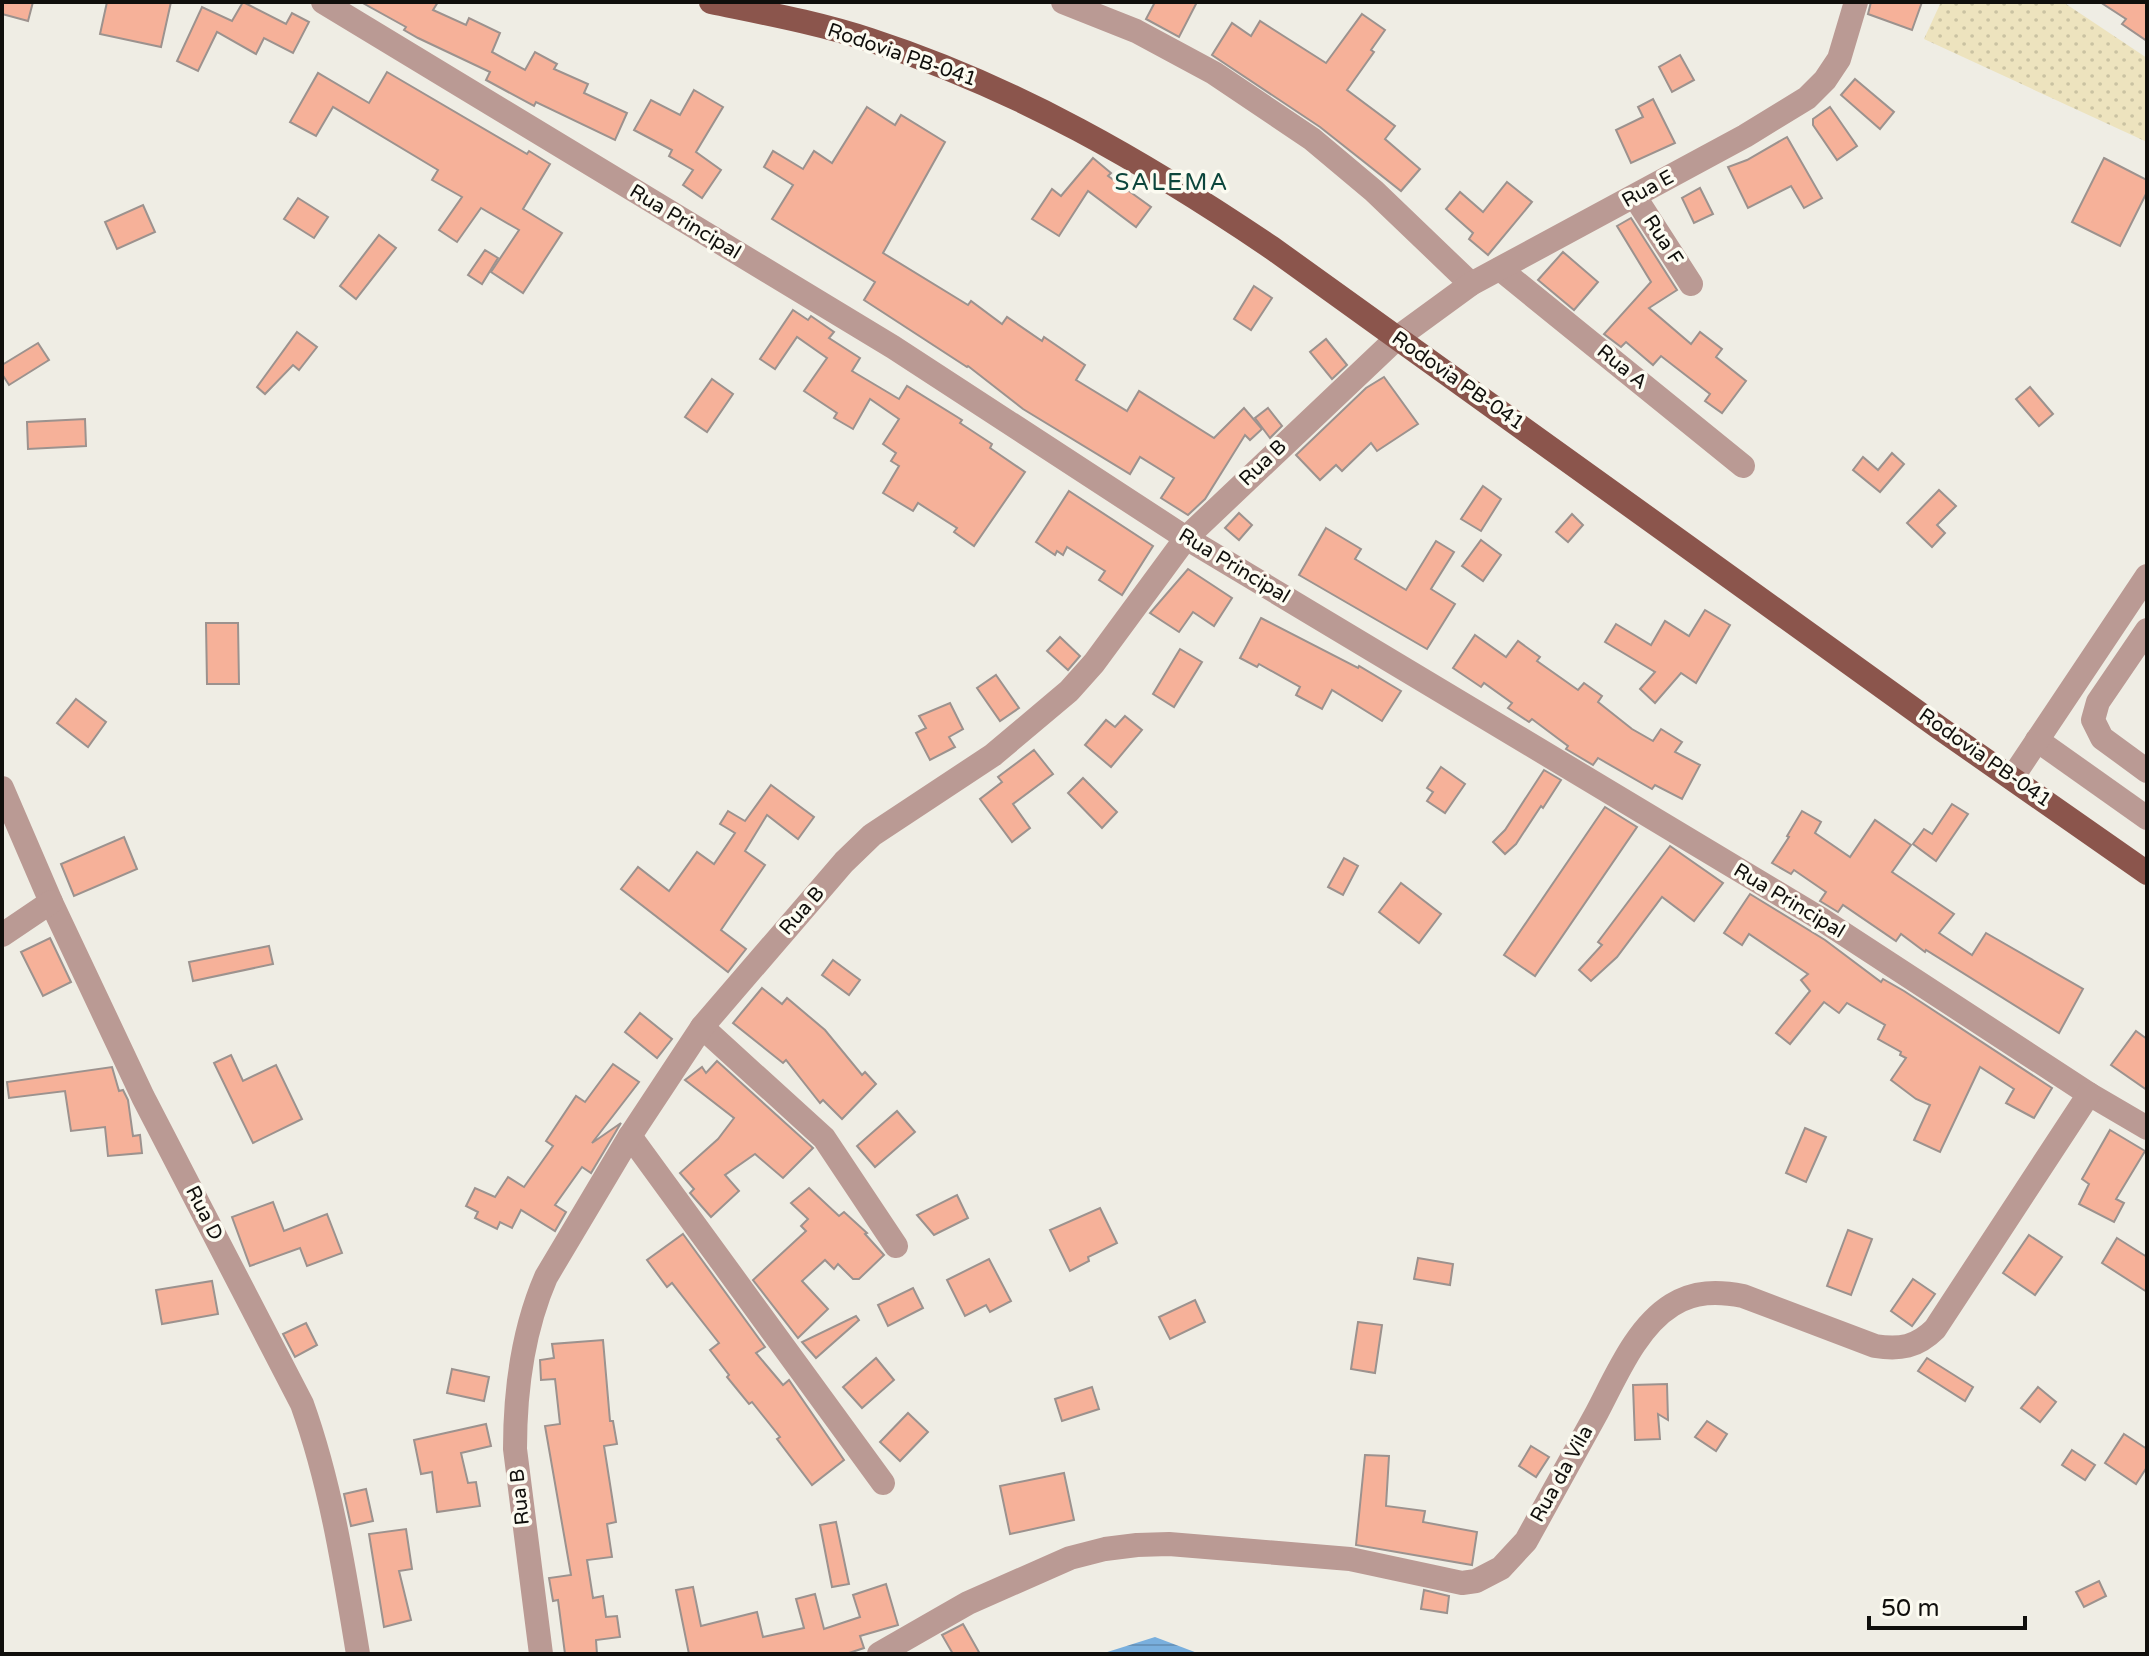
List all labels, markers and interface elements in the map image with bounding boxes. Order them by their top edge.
street label: Rodovia PB-041 [824,18,980,92]
street label: Rua E [1618,165,1678,213]
district label: SALEMA [1115,168,1229,197]
street label: Rua Principal [625,179,745,265]
street label: Rua F [1638,210,1688,270]
street label: Rodovia PB-041 [1387,326,1529,436]
street label: Rua A [1592,339,1652,395]
street label: Rua B [1234,435,1292,491]
street label: Rua Principal [1174,523,1294,609]
street label: Rodovia PB-041 [1914,703,2056,813]
street label: Rua Principal [1729,858,1849,944]
street label: Rua B [774,882,830,940]
street label: Rua D [180,1182,228,1244]
street label: Rua da Vila [1526,1421,1598,1527]
street label: Rua B [505,1468,535,1526]
scale bar [1869,1580,2025,1630]
text: 50 m [1881,1594,1939,1623]

